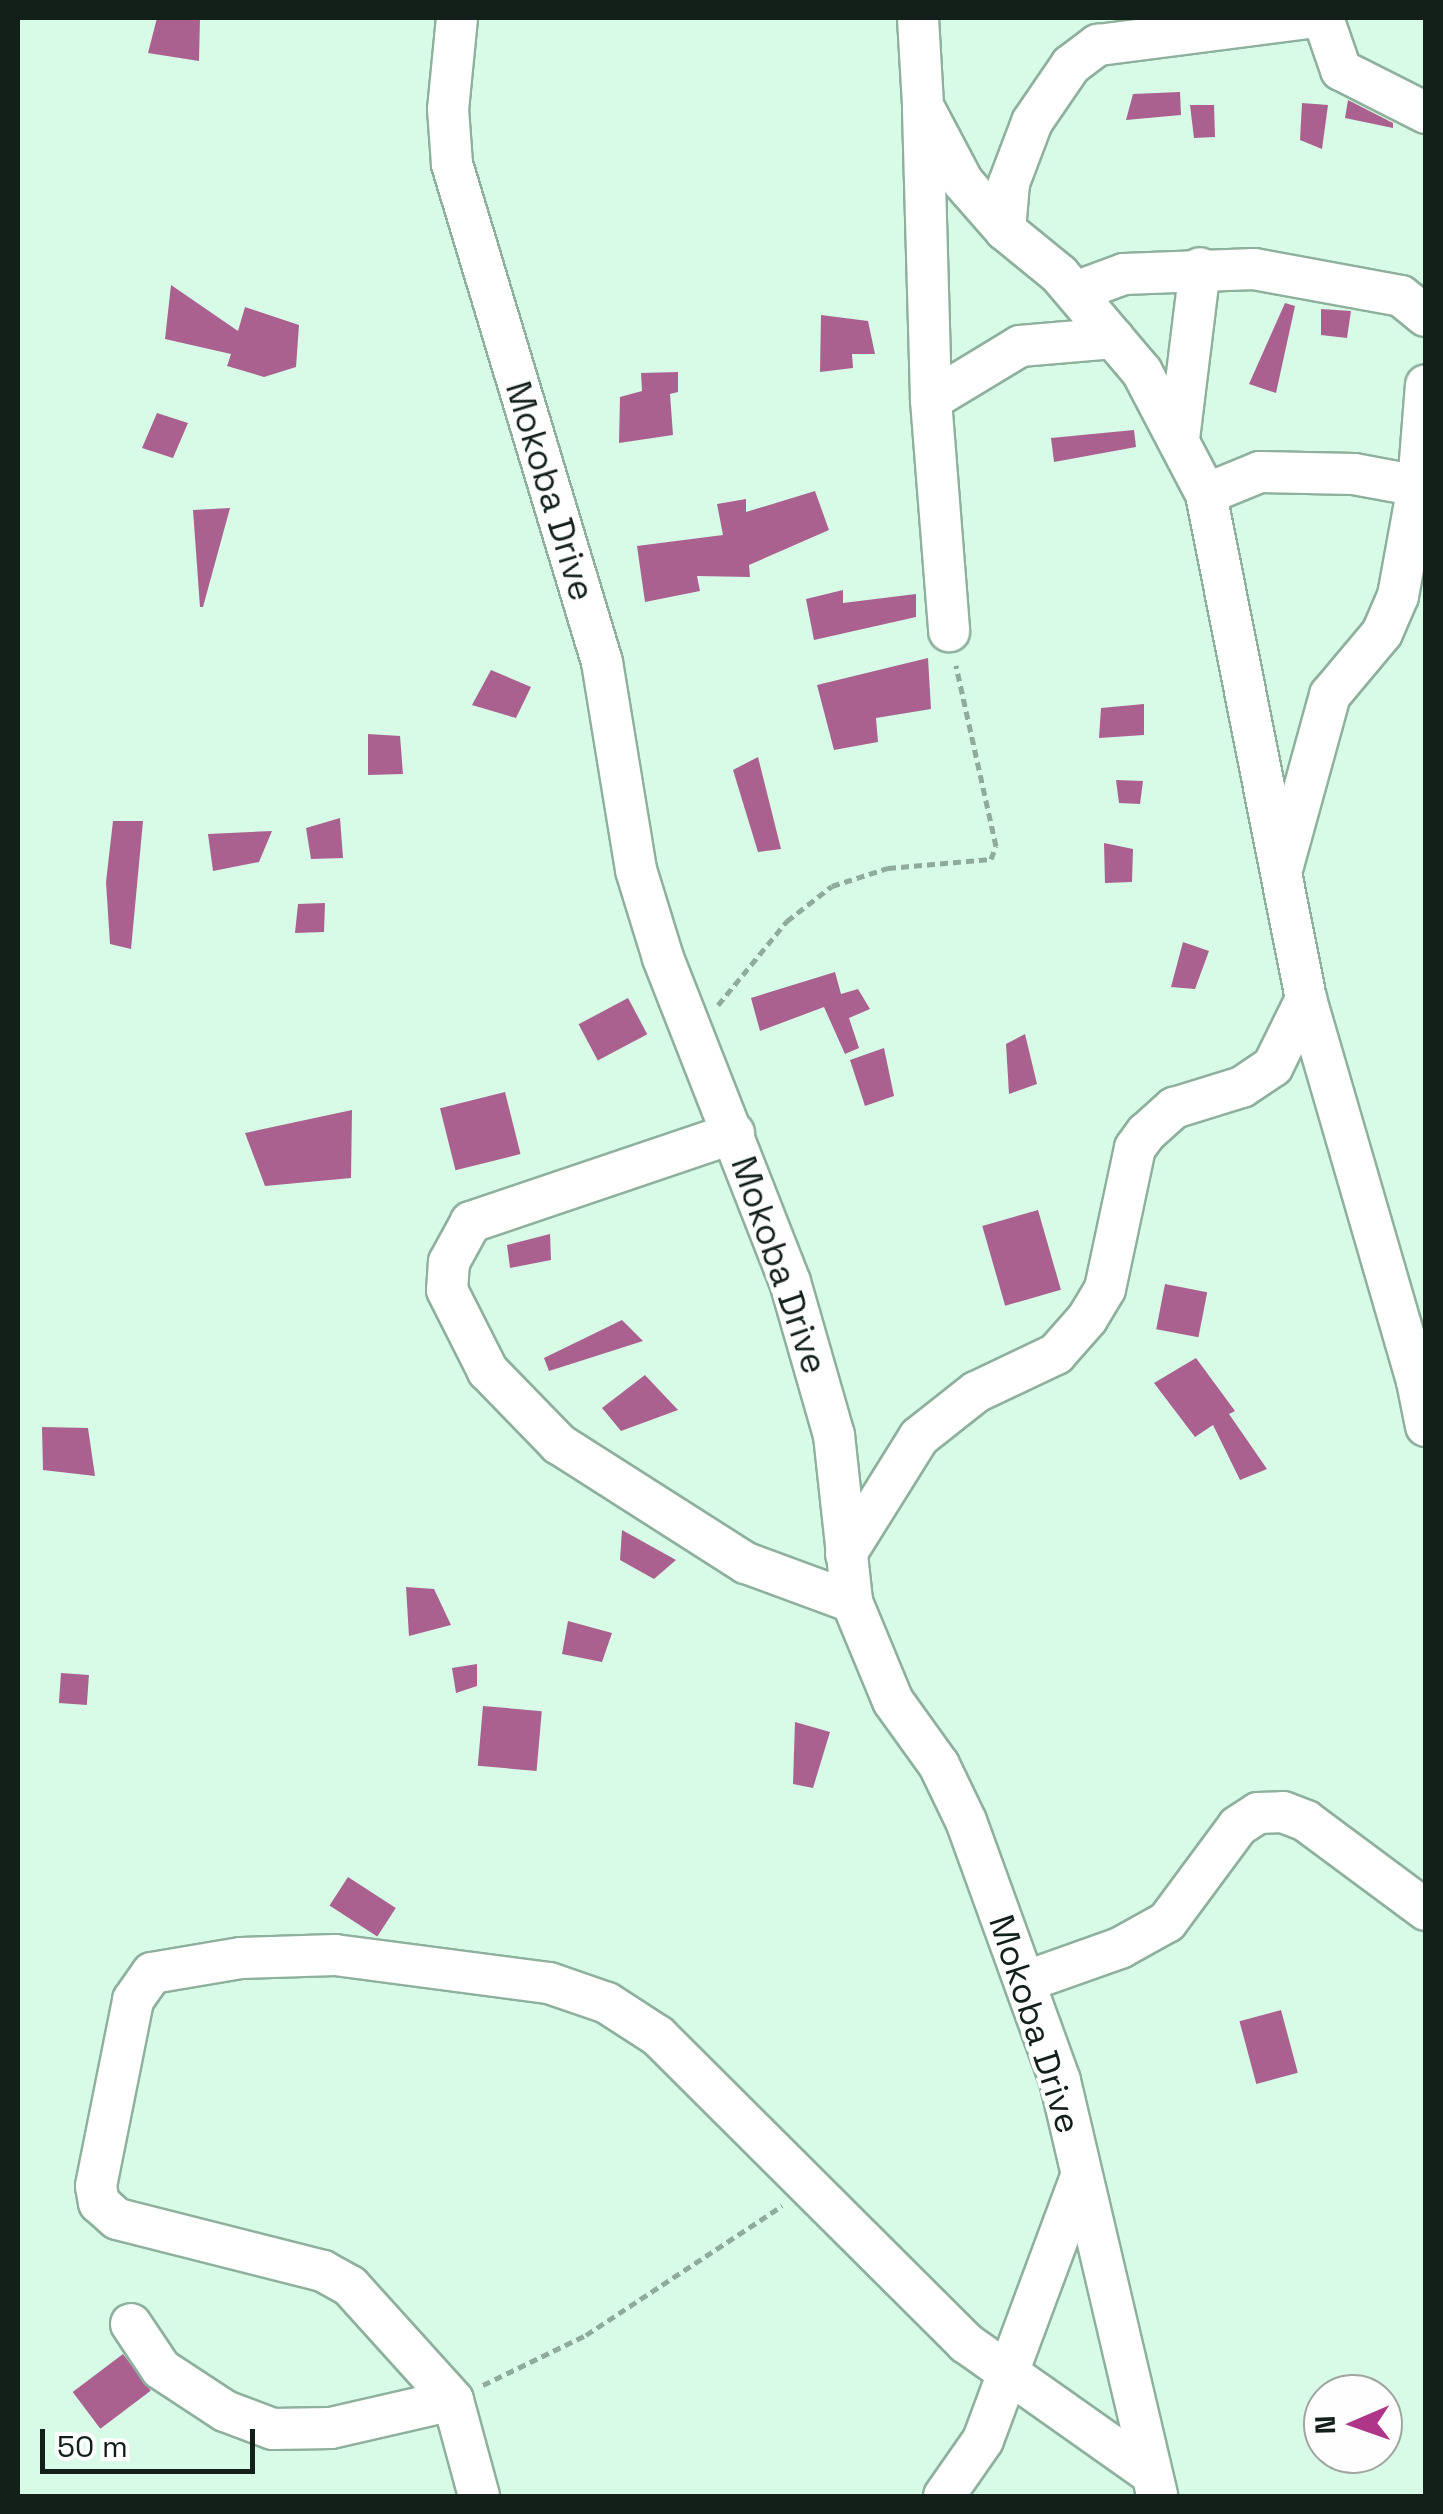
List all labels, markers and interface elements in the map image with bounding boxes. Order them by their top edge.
street label: Mokoba Drive [497,376,603,606]
street label: Mokoba Drive [722,1151,836,1379]
street label: Mokoba Drive [980,1910,1090,2138]
north arrow [1303,2374,1403,2474]
scale bar [45,2409,260,2471]
text: N [1307,2415,1343,2435]
text: 50 m [57,2427,128,2466]

